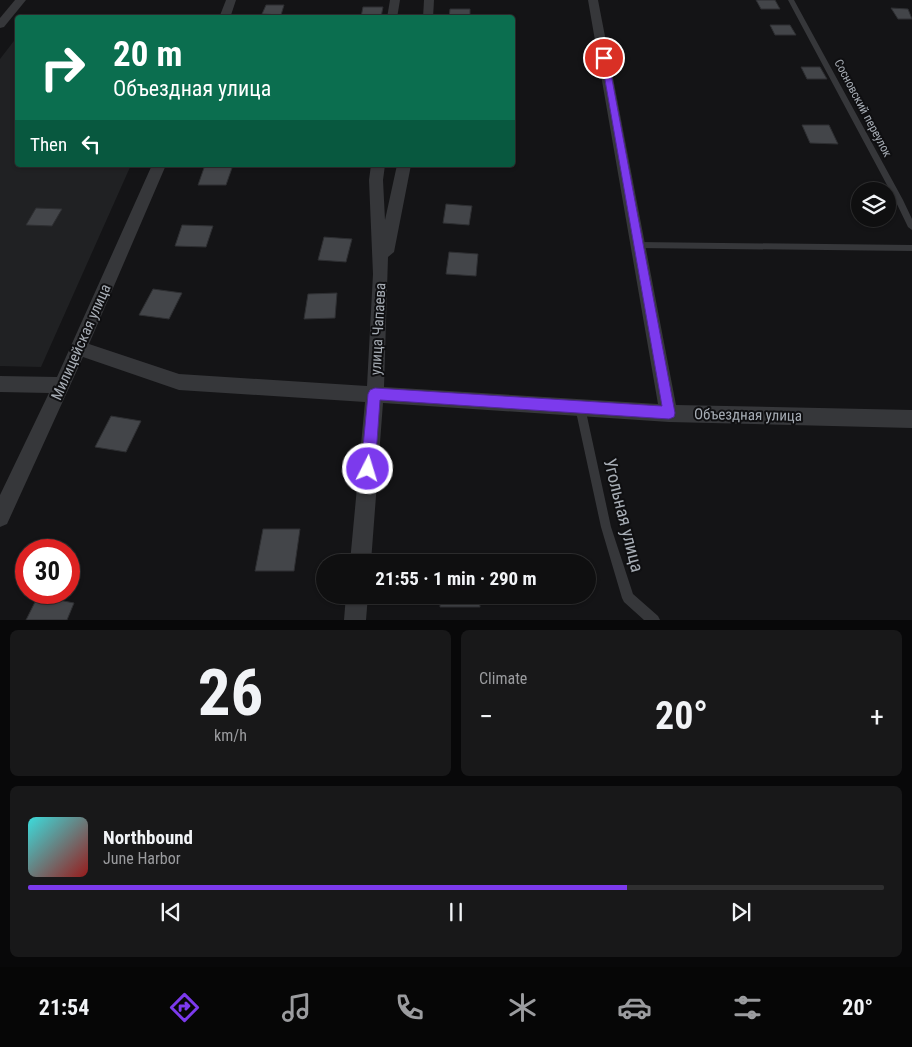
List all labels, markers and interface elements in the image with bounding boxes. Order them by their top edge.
text: 20 m [113,34,182,75]
icon: right [30,35,95,100]
pin [583,37,625,79]
icon: arrive [590,44,618,72]
street label: Сосновский переулок [831,57,895,159]
text: Объездная улица [113,76,271,101]
icon: left [77,130,105,158]
text: Then [30,133,67,156]
map controls [851,182,896,227]
button: layers [851,182,896,227]
street label: Милицейская улица [47,281,115,403]
street label: улица Чапаева [367,282,389,376]
street label: Объездная улица [694,405,802,425]
position arrow [341,442,393,494]
street label: Угольная улица [600,456,648,574]
speed limit sign: 30 [15,539,80,604]
text: 21:55 · 1 min · 290 m [375,567,537,590]
text: 26 [198,655,263,731]
text: Climate [479,669,527,688]
text: 20° [655,694,708,738]
text: − [479,700,493,733]
text: + [870,700,884,733]
text: km/h [214,726,247,745]
text: Northbound [103,826,193,849]
text: June Harbor [103,849,181,868]
icon: previous [157,898,185,926]
icon: pause [442,898,470,926]
icon: next [727,898,755,926]
icon: directions [167,990,202,1025]
icon: music [279,990,314,1025]
icon: phone [392,990,427,1025]
icon: climate [505,990,540,1025]
icon: car [617,990,652,1025]
icon: filters [730,990,765,1025]
text: 21:54 [39,995,89,1020]
text: 20° [842,995,873,1020]

